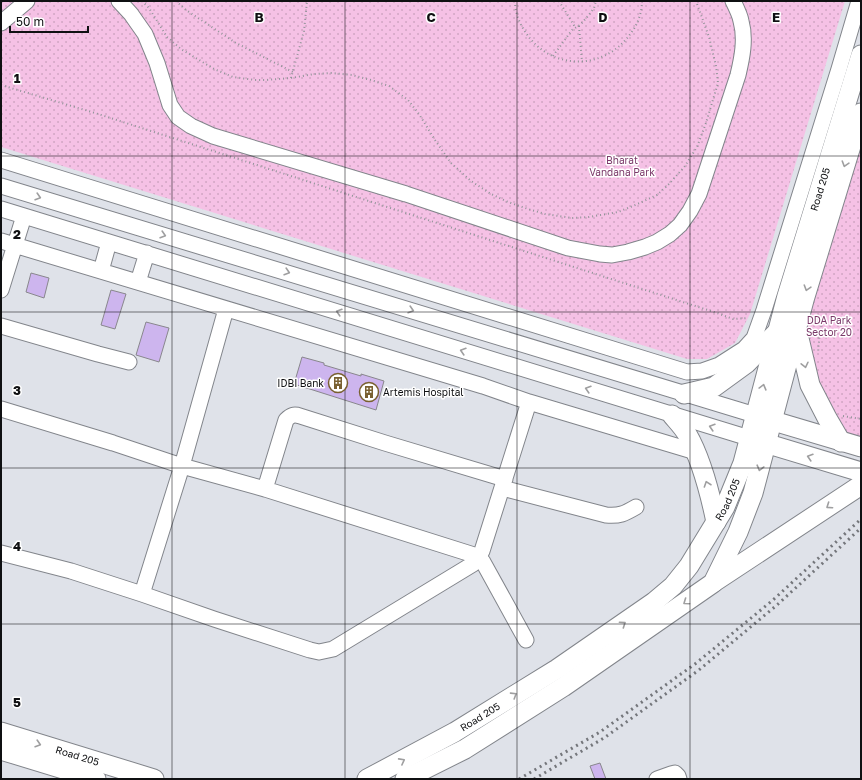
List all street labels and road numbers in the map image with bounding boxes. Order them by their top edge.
street label: Road 205 [807,166,832,212]
street label: Road 205 [712,476,742,523]
street label: Road 205 [458,700,502,734]
street label: Road 205 [54,743,101,768]

